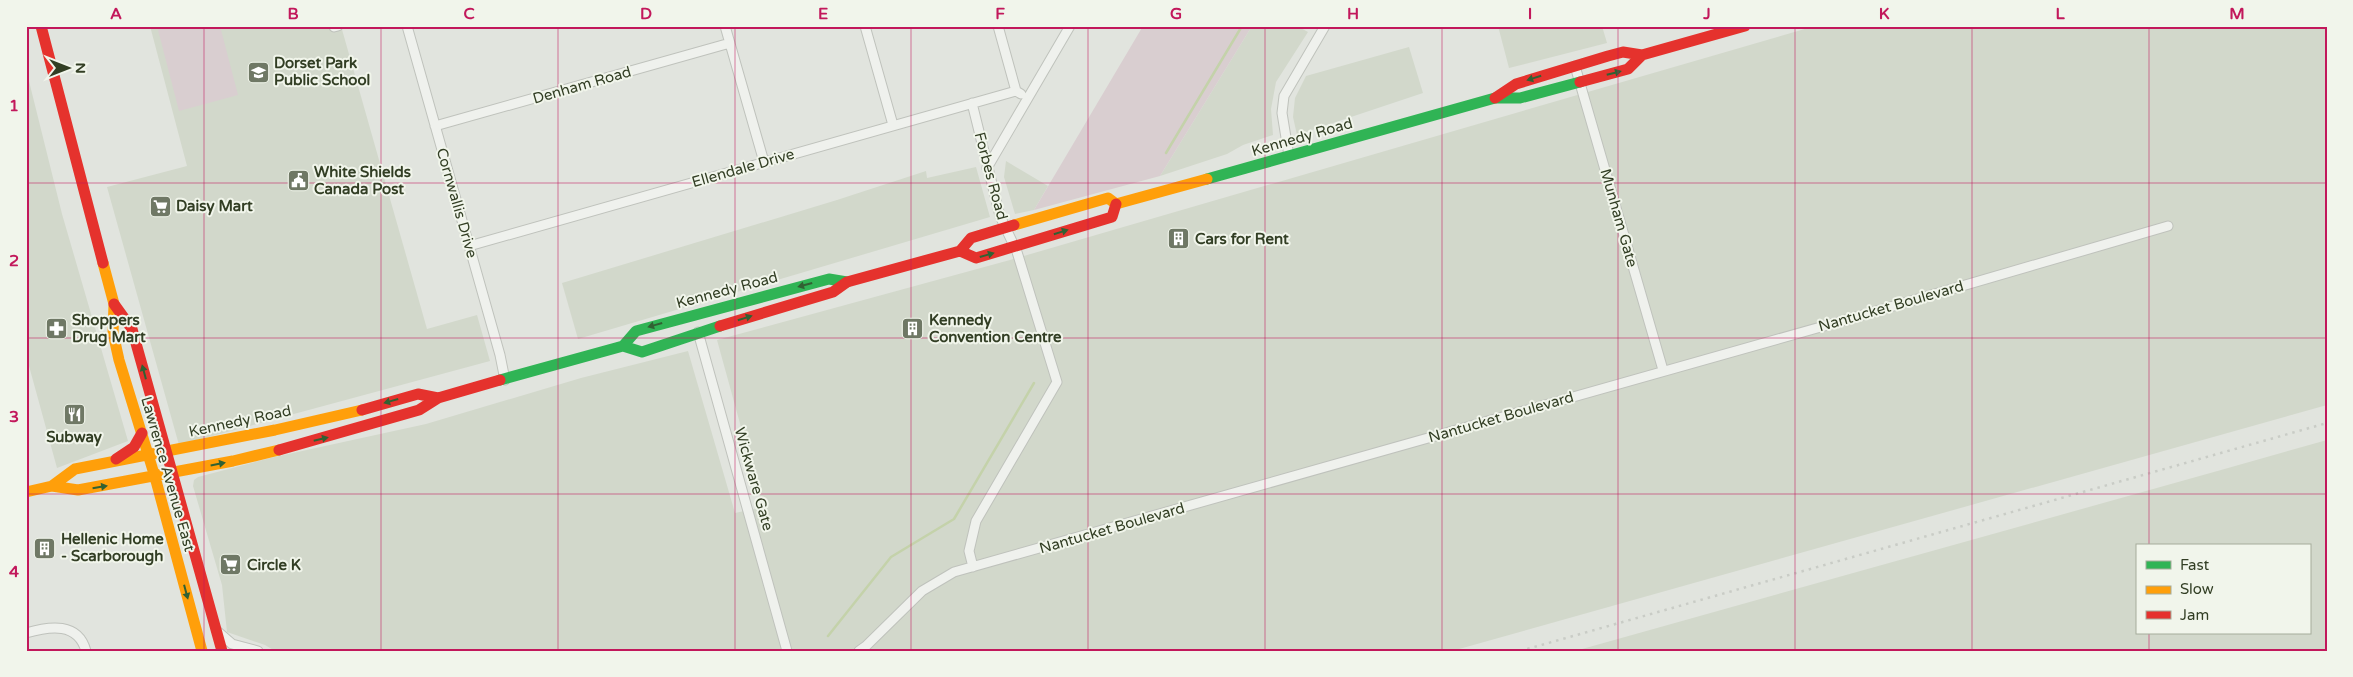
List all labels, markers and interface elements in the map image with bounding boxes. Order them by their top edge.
text: A [110,4,122,24]
text: B [287,4,299,24]
text: C [463,4,475,24]
text: D [640,4,652,24]
text: E [818,4,828,24]
text: F [995,4,1005,24]
text: G [1170,4,1182,24]
text: H [1347,4,1359,24]
text: I [1528,4,1532,24]
text: J [1702,4,1711,24]
text: K [1879,4,1890,24]
text: L [2055,4,2065,24]
text: M [2229,4,2245,24]
north arrow [42,42,92,92]
place label: Dorset Park Public School [274,54,370,89]
school or university icon: Dorset Park Public School [246,60,270,84]
text: N [72,62,89,74]
street label: Denham Road [531,62,633,108]
one-way arrow [1606,69,1621,77]
one-way arrow [1526,75,1541,83]
text: 1 [9,96,19,116]
street label: Kennedy Road [1249,114,1355,160]
street label: Forbes Road [971,130,1011,222]
street label: Ellendale Drive [690,145,796,191]
street label: Cornwallis Drive [433,146,481,260]
place label: White Shields Canada Post [314,163,411,198]
street label: Munham Gate [1596,167,1642,269]
public building icon: White Shields Canada Post [286,169,310,193]
supermarket icon: Daisy Mart [148,194,172,218]
place label: Daisy Mart [176,197,253,216]
building icon: Cars for Rent [1167,227,1191,251]
one-way arrow [1054,228,1069,236]
place label: Cars for Rent [1195,230,1289,248]
one-way arrow [979,250,994,258]
text: 2 [9,251,19,271]
street label: Kennedy Road [674,268,780,312]
street label: Nantucket Boulevard [1816,277,1966,335]
one-way arrow [797,281,813,289]
place label: Shoppers Drug Mart [72,311,146,347]
place label: Kennedy Convention Centre [929,311,1062,346]
one-way arrow [738,314,753,322]
pharmacy icon: Shoppers Drug Mart [44,317,68,341]
building icon: Kennedy Convention Centre [901,317,925,341]
one-way arrow [647,322,662,330]
one-way arrow [140,364,148,379]
street label: Nantucket Boulevard [1426,388,1576,446]
street label: Lawrence Avenue East [137,394,199,554]
one-way arrow [383,398,398,406]
street label: Kennedy Road [187,401,293,441]
restaurant icon: Subway [62,402,86,426]
text: 3 [9,407,19,427]
street label: Wickware Gate [731,425,777,533]
place label: Subway [46,428,102,447]
one-way arrow [314,435,329,443]
one-way arrow [211,460,226,468]
one-way arrow [92,482,108,490]
street label: Nantucket Boulevard [1037,499,1187,557]
place label: Hellenic Home - Scarborough [61,530,164,566]
building icon: Hellenic Home - Scarborough [33,536,57,560]
legend [2136,544,2310,634]
supermarket icon: Circle K [219,553,243,577]
place label: Circle K [247,556,301,574]
text: Fast [2180,556,2210,574]
text: 4 [9,562,19,582]
text: Slow [2180,580,2214,598]
one-way arrow [182,584,190,599]
text: Jam [2180,606,2209,624]

